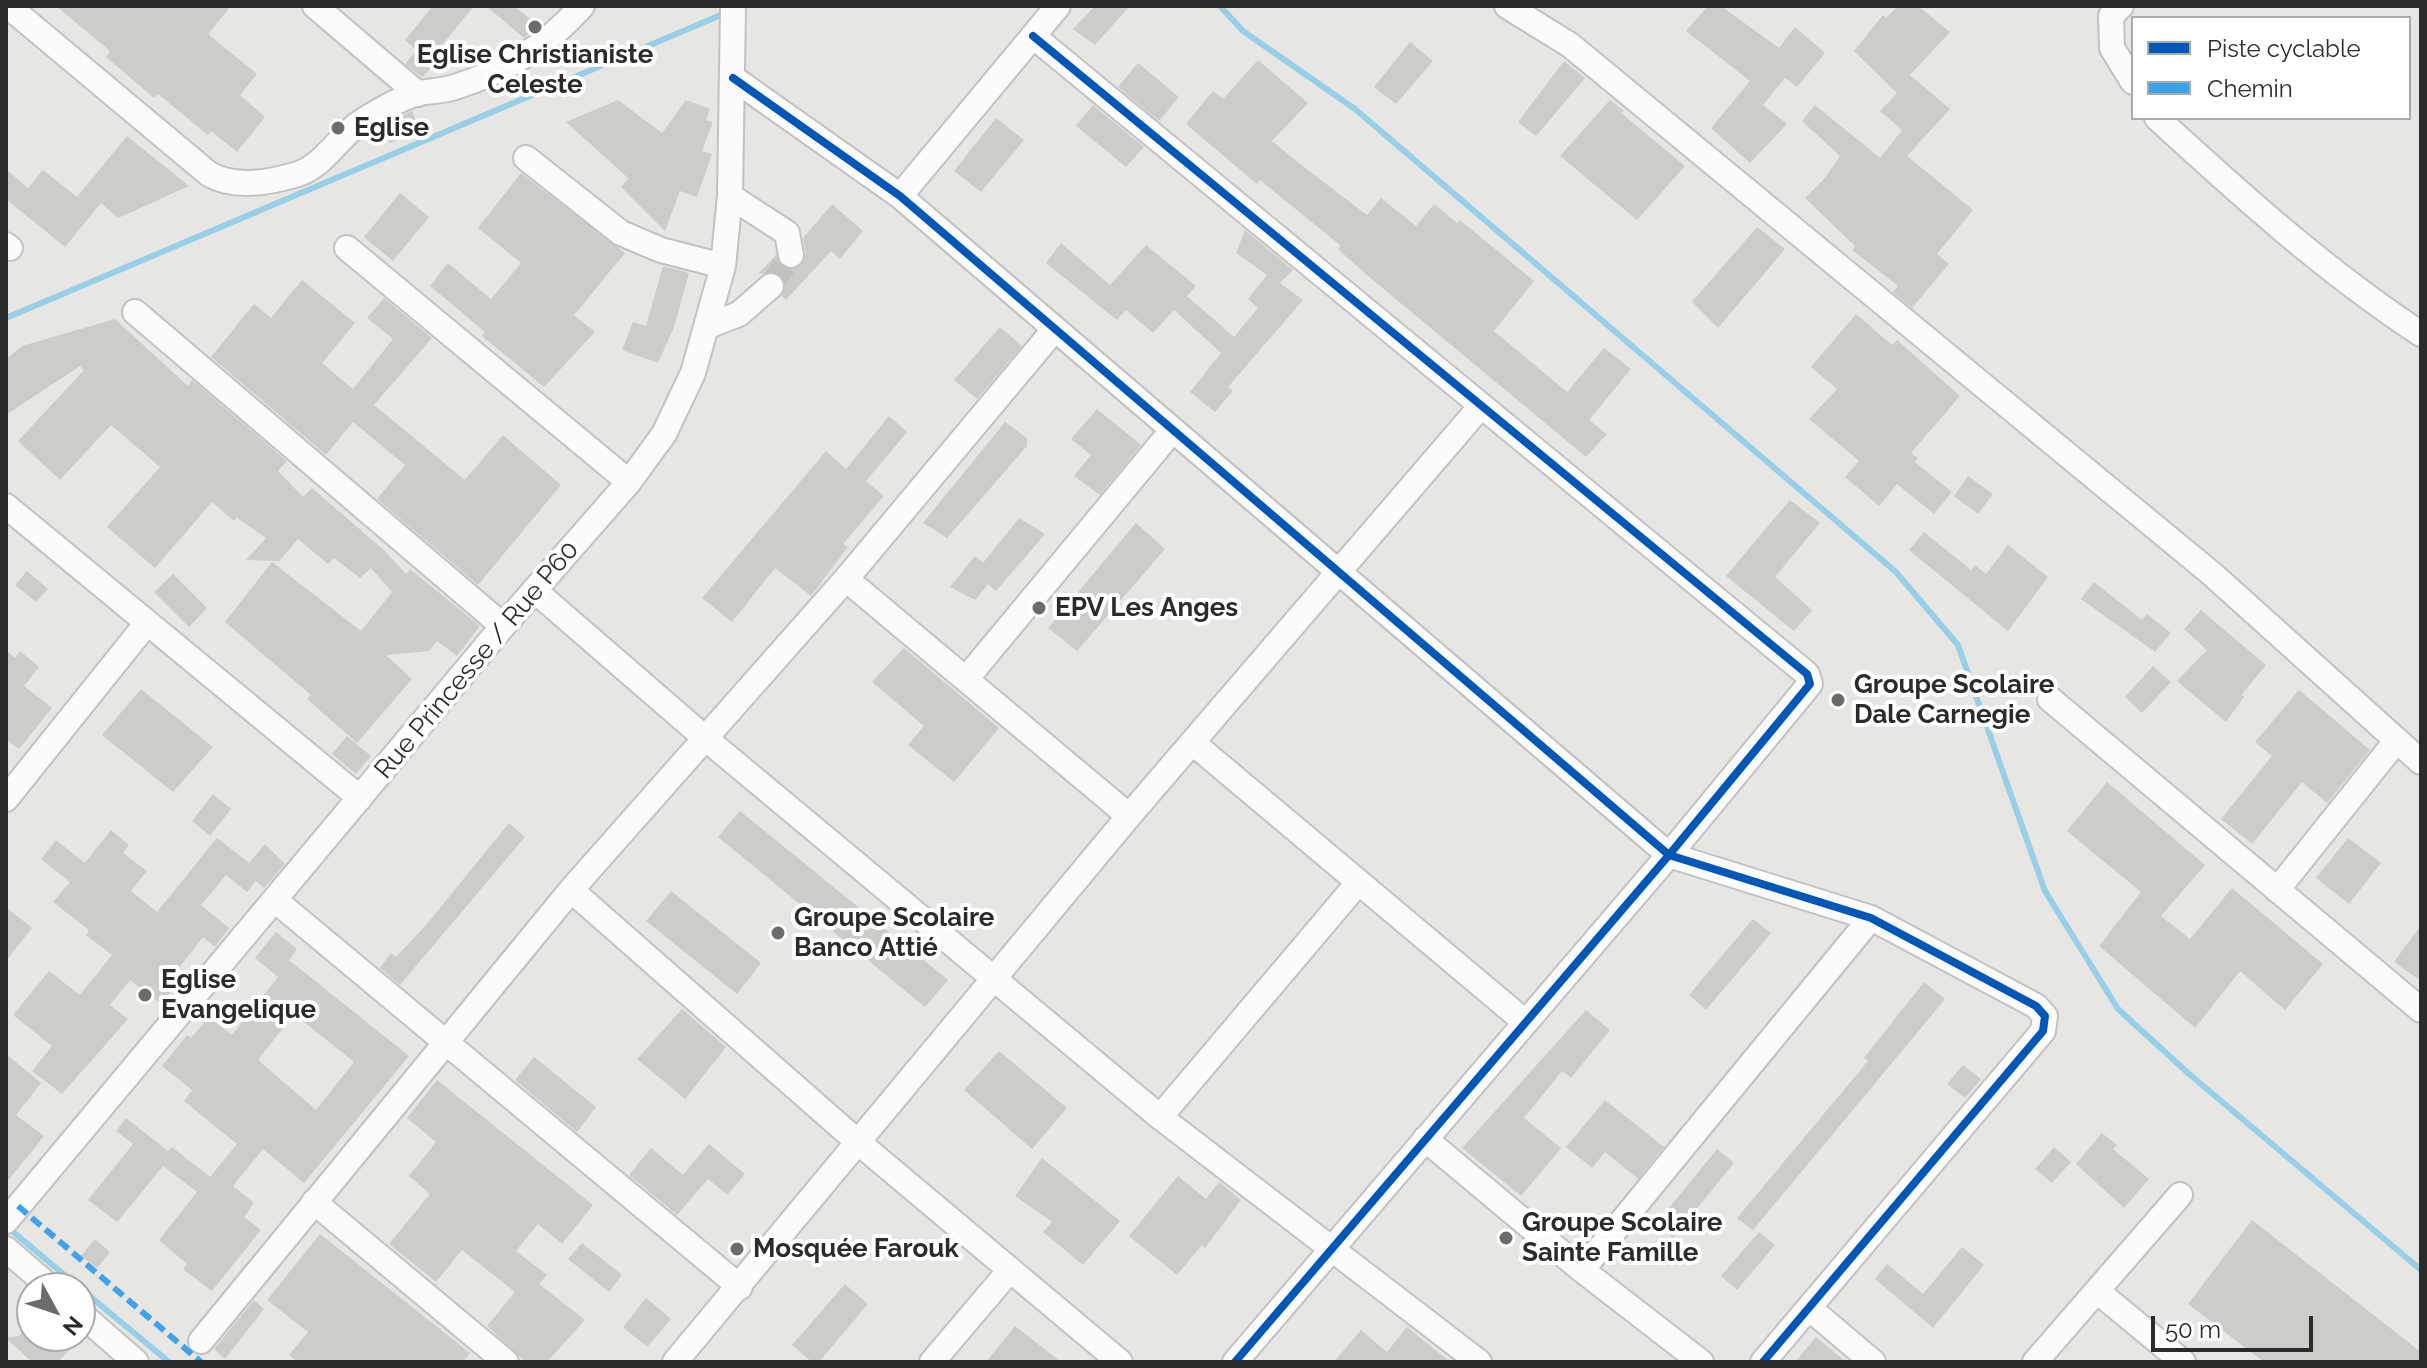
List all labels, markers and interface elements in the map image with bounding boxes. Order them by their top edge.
legend [2131,16,2411,120]
marker: Eglise Christianiste Celeste [526,18,544,36]
text: Piste cyclable [2207,34,2361,63]
place label: Eglise Christianiste Celeste [417,39,653,100]
text: Chemin [2207,74,2293,103]
place label: Eglise [354,112,429,144]
marker: Eglise [329,119,347,137]
street label: Rue Princesse / Rue P60 [368,535,586,785]
place label: EPV Les Anges [1055,592,1238,624]
marker: EPV Les Anges [1030,599,1048,617]
place label: Groupe Scolaire Dale Carnegie [1854,669,2054,730]
marker: Groupe Scolaire Dale Carnegie [1829,691,1847,709]
place label: Groupe Scolaire Banco Attié [794,902,994,964]
marker: Groupe Scolaire Banco Attié [769,924,787,942]
place label: Eglise Evangelique [161,964,316,1026]
marker: Eglise Evangelique [136,986,154,1004]
place label: Groupe Scolaire Sainte Famille [1522,1207,1722,1268]
marker: Groupe Scolaire Sainte Famille [1497,1229,1515,1247]
place label: Mosquée Farouk [753,1233,959,1265]
marker: Mosquée Farouk [728,1240,746,1258]
north arrow [16,1272,96,1352]
scale bar [2155,1300,2317,1350]
text: N [58,1311,88,1341]
text: 50 m [2165,1315,2221,1344]

